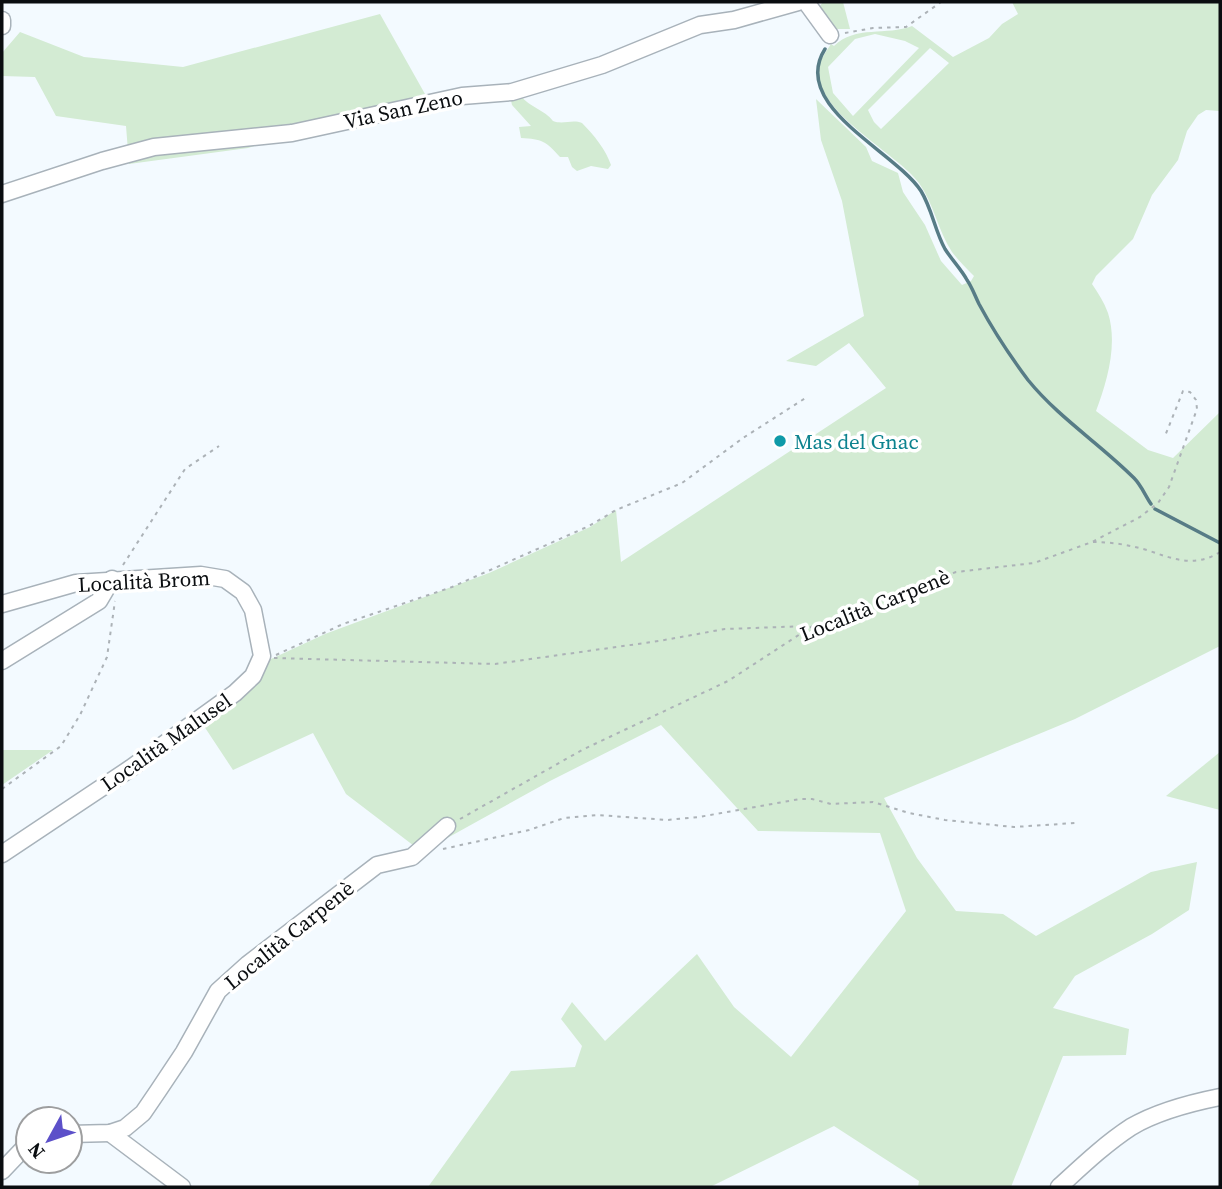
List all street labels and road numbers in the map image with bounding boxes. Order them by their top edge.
street label: Via San Zeno [341,82,465,136]
street label: Località Carpenè [796,562,954,648]
street label: Località Brom [77,563,211,599]
street label: Località Malusel [95,686,237,798]
street label: Località Carpenè [218,874,360,996]

